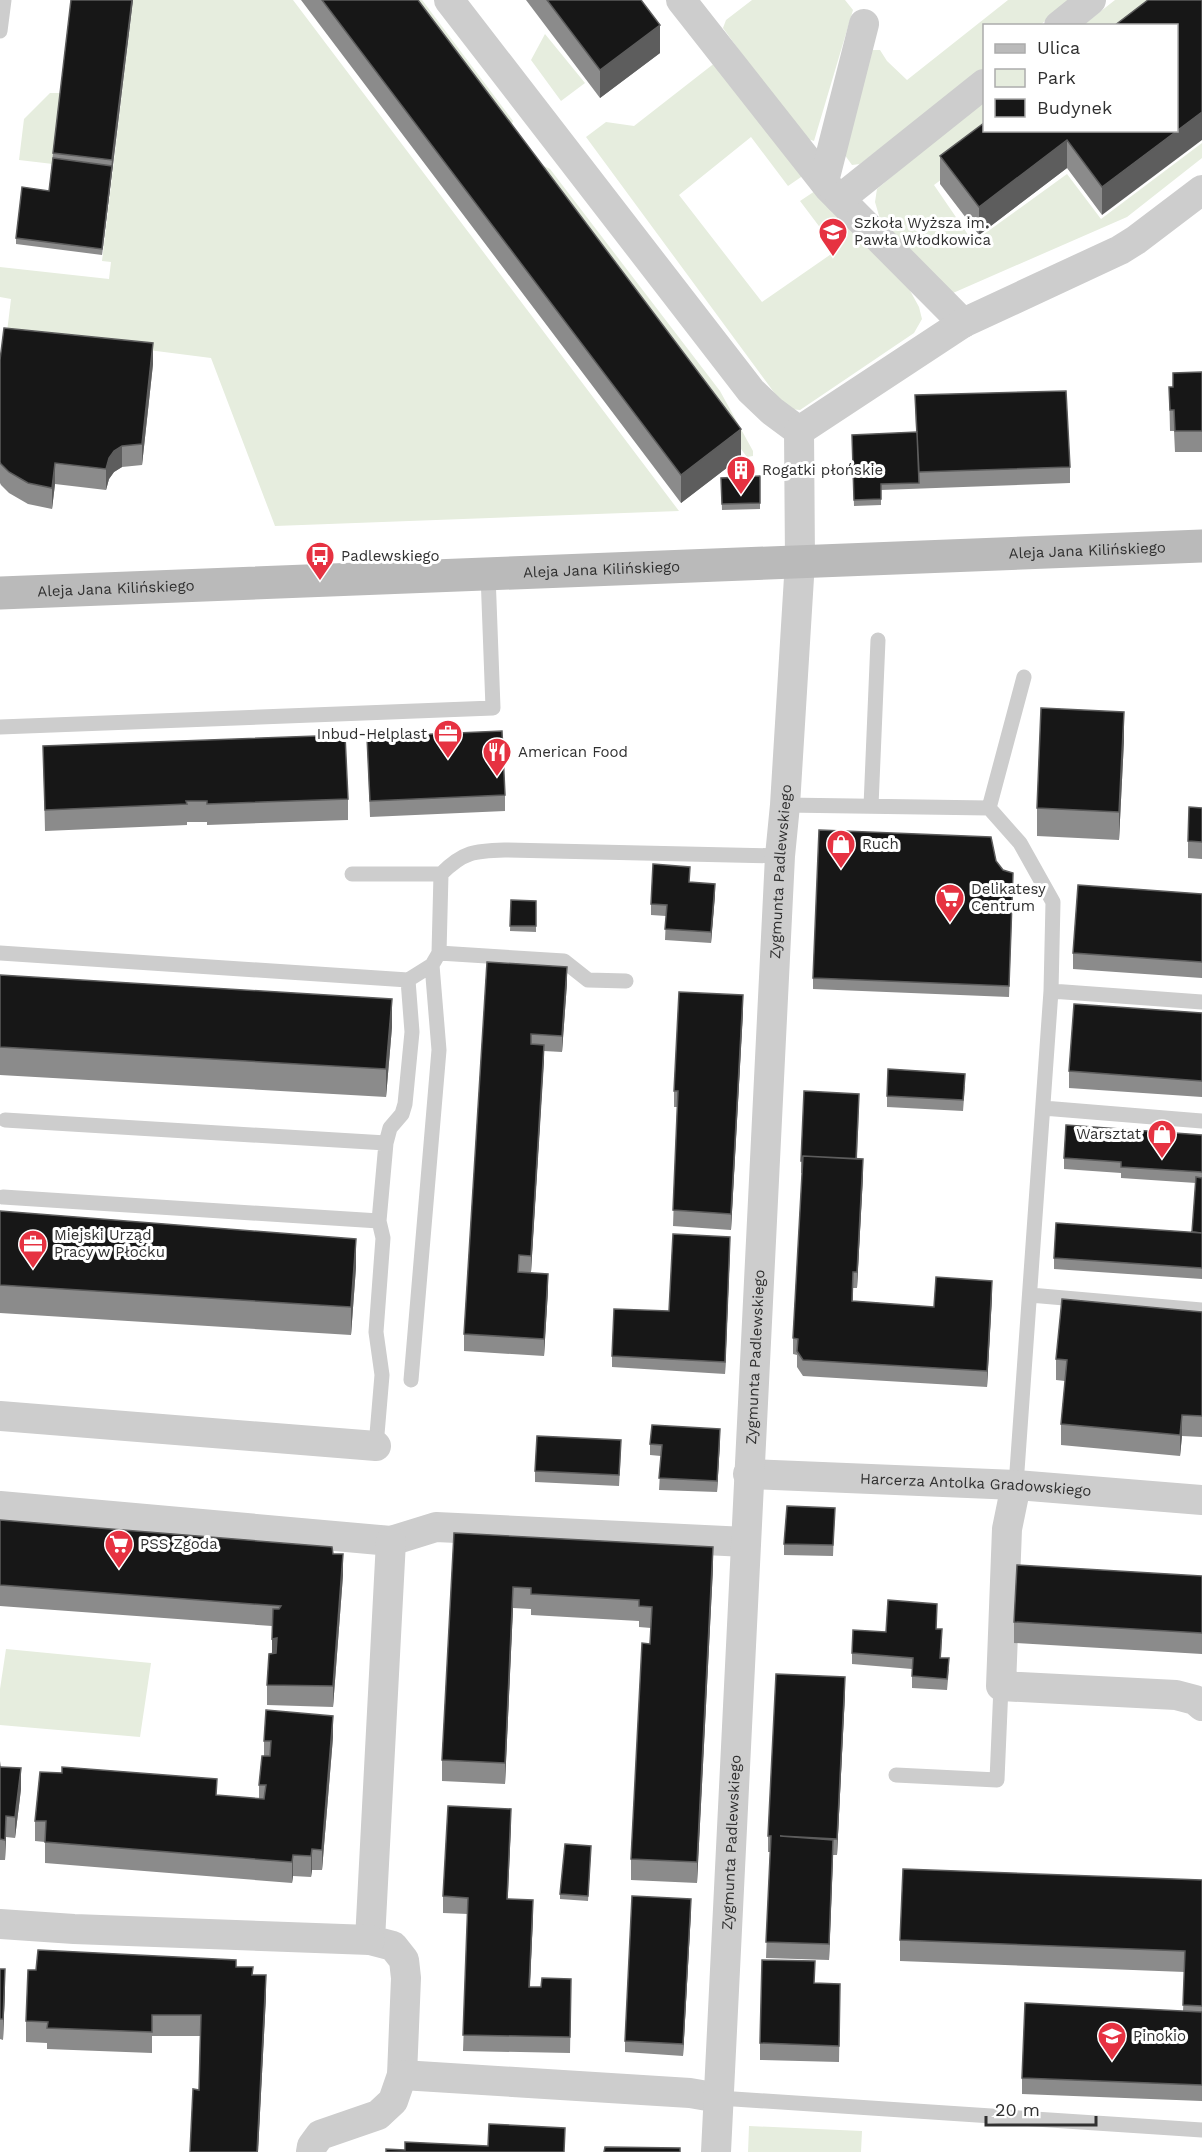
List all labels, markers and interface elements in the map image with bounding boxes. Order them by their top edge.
legend [983,24,1178,132]
text: Ulica [1037,37,1080,58]
text: Park [1037,67,1076,88]
text: Budynek [1037,97,1112,118]
place label: Szkoła Wyższa im. Pawła Włodkowica [854,214,991,249]
school or university icon: Szkoła Wyższa im. Pawła Włodkowica [817,216,849,258]
building icon: Rogatki płońskie [725,454,757,496]
place label: Rogatki płońskie [762,461,883,479]
street label: Aleja Jana Kilińskiego [1008,538,1166,563]
bus stop icon: Padlewskiego [304,540,336,582]
place label: Padlewskiego [341,547,440,565]
street label: Aleja Jana Kilińskiego [523,557,680,582]
street label: Aleja Jana Kilińskiego [37,576,195,601]
office icon: Inbud-Helplast [432,718,464,760]
place label: Inbud-Helplast [317,725,428,743]
restaurant icon: American Food [481,736,513,778]
place label: American Food [518,743,628,761]
street label: Zygmunta Padlewskiego [766,784,795,960]
shop icon: Ruch [825,828,857,870]
place label: Ruch [862,835,899,853]
place label: Delikatesy Centrum [971,880,1046,915]
supermarket icon: Delikatesy Centrum [934,882,966,924]
shop icon: Warsztat [1146,1118,1178,1160]
place label: Warsztat [1076,1125,1142,1143]
place label: Miejski Urząd Pracy w Płocku [54,1226,165,1261]
office icon: Miejski Urząd Pracy w Płocku [17,1228,49,1270]
street label: Zygmunta Padlewskiego [742,1269,769,1445]
street label: Harcerza Antolka Gradowskiego [860,1470,1092,1500]
supermarket icon: PSS Zgoda [103,1528,135,1570]
place label: PSS Zgoda [140,1535,218,1553]
street label: Zygmunta Padlewskiego [718,1754,745,1930]
school or university icon: Pinokio [1096,2020,1128,2062]
place label: Pinokio [1133,2027,1186,2045]
scale bar [986,2089,1096,2127]
text: 20 m [995,2099,1040,2120]

